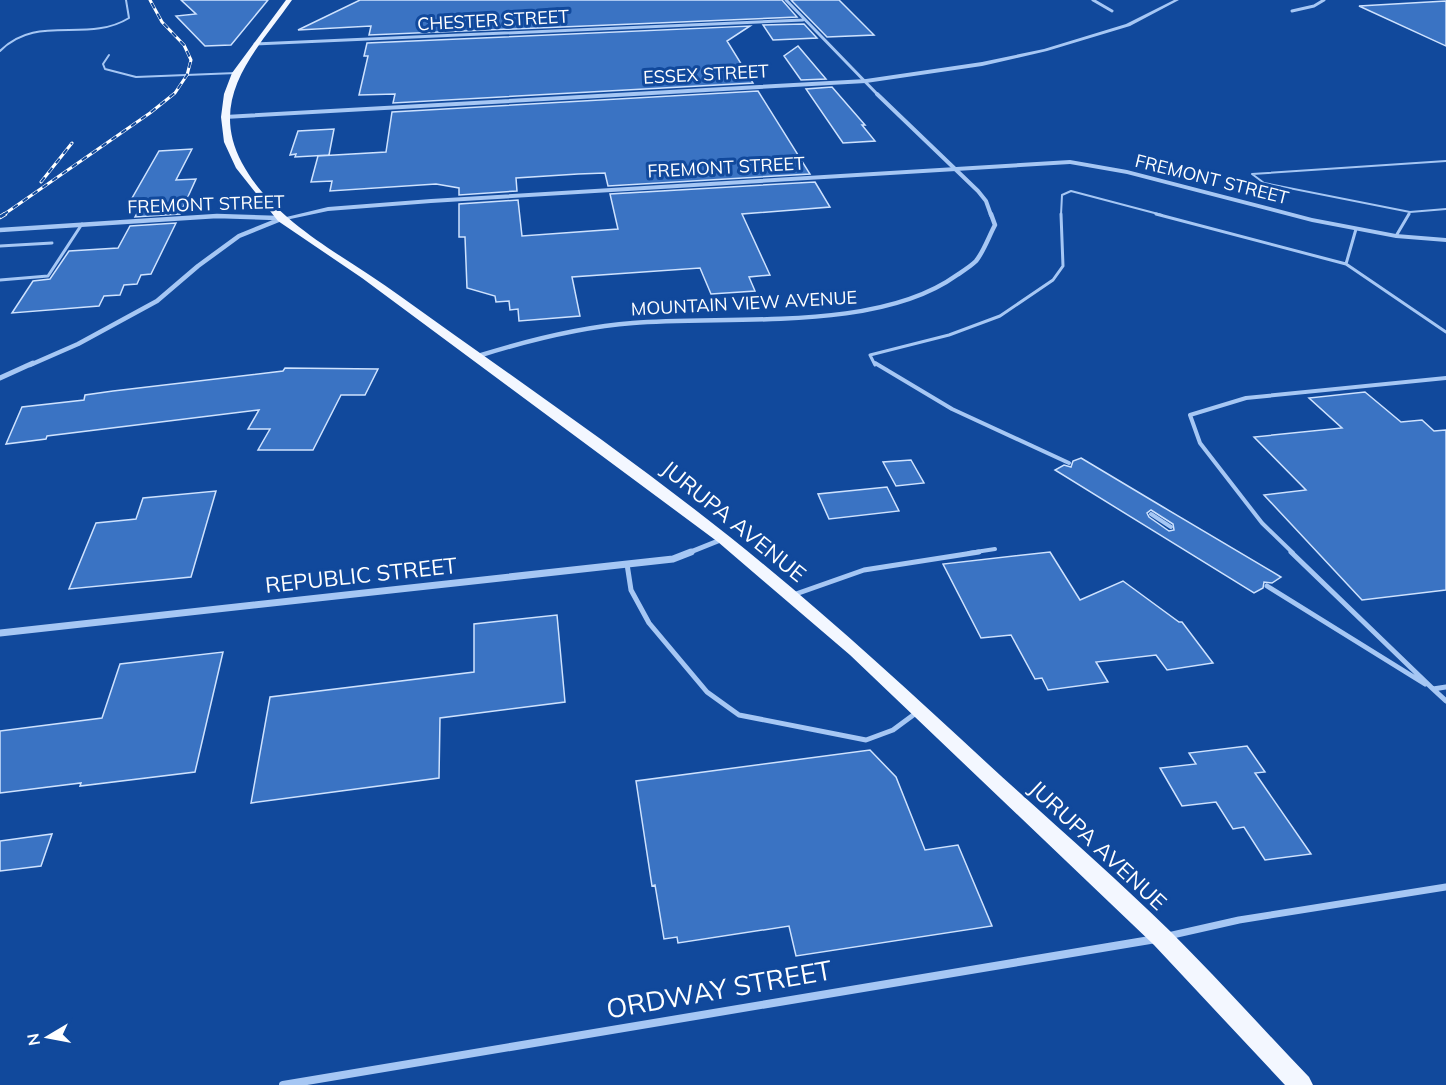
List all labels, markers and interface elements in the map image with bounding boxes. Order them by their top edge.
street label: CHESTER STREET [416,5,570,35]
street label: ESSEX STREET [643,59,770,89]
street label: FREMONT STREET [1133,149,1291,209]
street label: FREMONT STREET [647,151,805,183]
street label: FREMONT STREET [127,190,285,218]
street label: MOUNTAIN VIEW AVENUE [630,286,858,320]
street label: JURUPA AVENUE [656,454,812,588]
street label: REPUBLIC STREET [264,551,458,599]
street label: JURUPA AVENUE [1023,774,1173,916]
street label: ORDWAY STREET [604,952,834,1026]
north arrow [18,1007,78,1067]
text: N [22,1032,44,1047]

